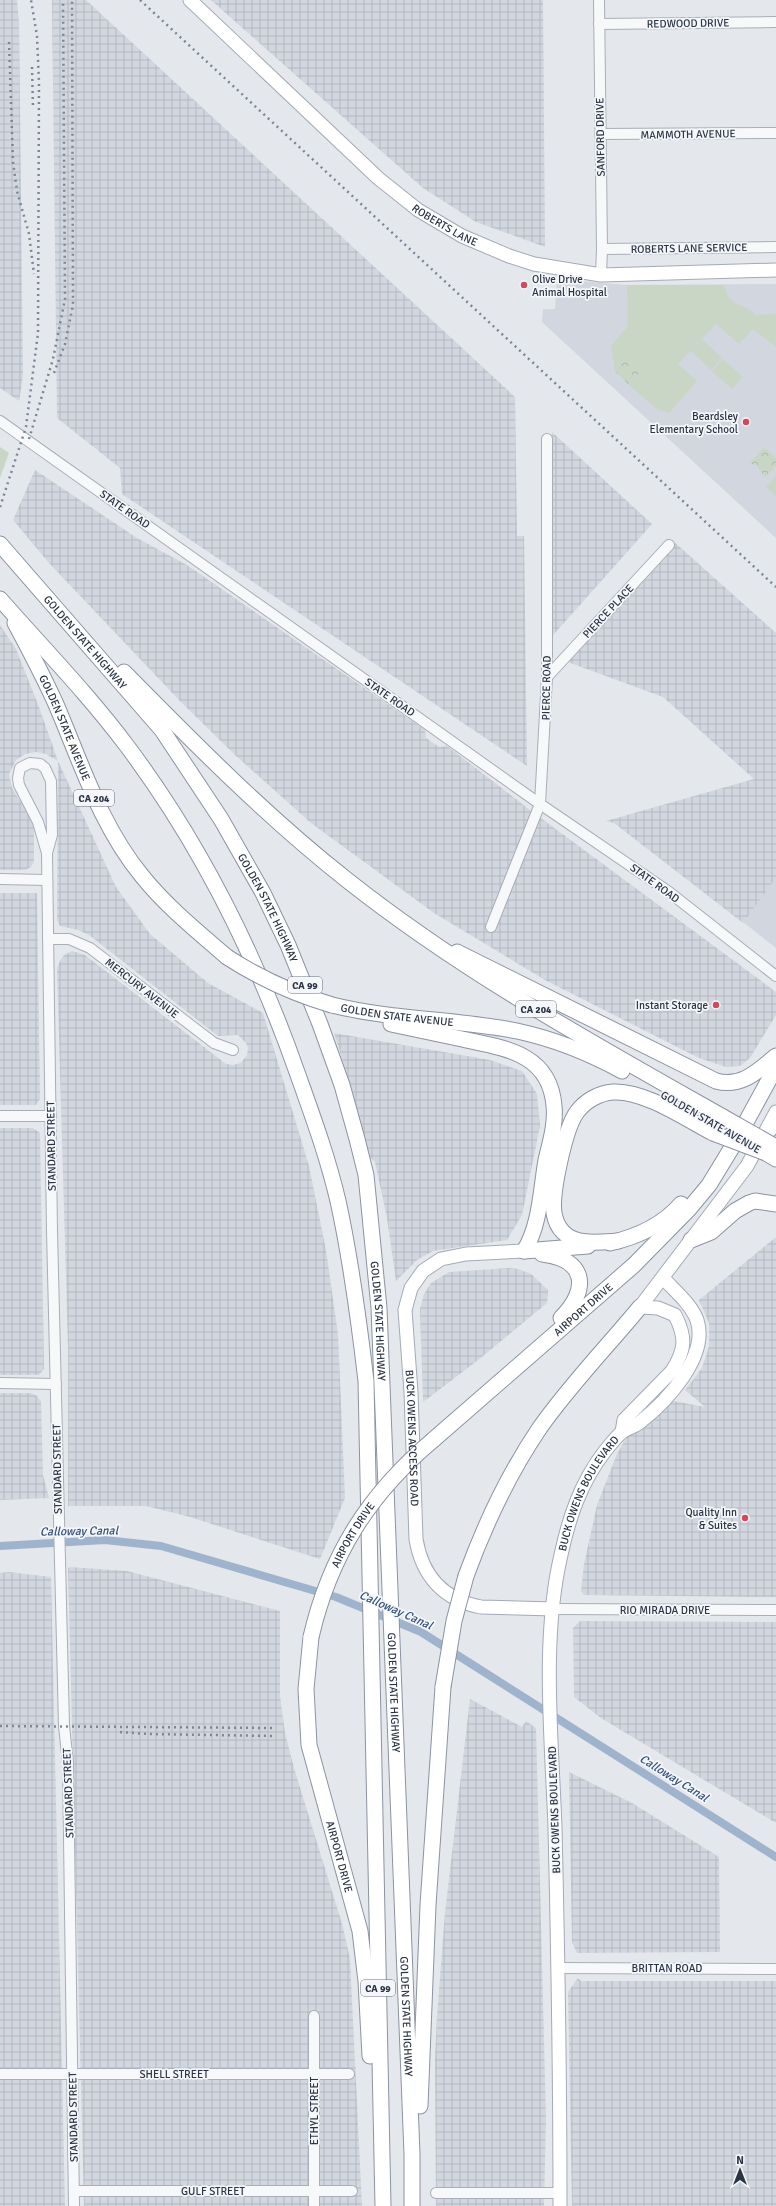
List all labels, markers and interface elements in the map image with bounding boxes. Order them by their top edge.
street label: REDWOOD DRIVE [647,16,729,31]
street label: SANFORD DRIVE [593,97,608,177]
street label: MAMMOTH AVENUE [640,127,736,142]
street label: ROBERTS LANE [409,202,479,249]
street label: ROBERTS LANE SERVICE [631,241,747,256]
place label: Olive Drive Animal Hospital [532,273,607,299]
marker: Olive Drive Animal Hospital [519,280,529,290]
place label: Beardsley Elementary School [650,410,739,436]
marker: Beardsley Elementary School [741,417,751,427]
street label: STATE ROAD [97,487,152,531]
street label: PIERCE PLACE [580,582,637,641]
street label: GOLDEN STATE HIGHWAY [41,593,130,692]
street label: PIERCE ROAD [539,655,554,721]
street label: GOLDEN STATE AVENUE [36,673,93,783]
street label: STATE ROAD [362,675,417,719]
road number: CA 204 [74,790,114,806]
street label: GOLDEN STATE HIGHWAY [235,851,300,964]
street label: STATE ROAD [627,861,682,906]
street label: MERCURY AVENUE [102,956,181,1021]
road number: CA 99 [288,977,322,993]
place label: Instant Storage [636,999,708,1012]
marker: Instant Storage [711,1000,721,1010]
street label: GOLDEN STATE AVENUE [339,1001,454,1029]
road number: CA 204 [516,1001,556,1017]
street label: GOLDEN STATE AVENUE [658,1088,763,1156]
street label: STANDARD STREET [44,1100,59,1191]
street label: GOLDEN STATE HIGHWAY [367,1261,388,1382]
street label: AIRPORT DRIVE [551,1281,616,1339]
street label: BUCK OWENS ACCESS ROAD [402,1369,421,1506]
street label: STANDARD STREET [50,1423,65,1514]
street label: BUCK OWENS BOULEVARD [556,1433,622,1552]
street label: AIRPORT DRIVE [329,1500,378,1570]
place label: Quality Inn & Suites [685,1506,737,1532]
marker: Quality Inn & Suites [740,1513,750,1523]
water label: Calloway Canal [40,1523,120,1540]
water label: Calloway Canal [357,1588,436,1634]
street label: RIO MIRADA DRIVE [620,1604,710,1617]
street label: GOLDEN STATE HIGHWAY [385,1632,402,1753]
street label: BUCK OWENS BOULEVARD [546,1746,563,1874]
street label: STANDARD STREET [60,1747,77,1838]
water label: Calloway Canal [637,1751,712,1806]
street label: AIRPORT DRIVE [323,1819,355,1894]
street label: GOLDEN STATE HIGHWAY [397,1956,415,2077]
street label: BRITTAN ROAD [632,1962,702,1975]
road number: CA 99 [361,1980,395,1996]
street label: SHELL STREET [139,2068,209,2081]
street label: STANDARD STREET [66,2071,81,2162]
street label: ETHYL STREET [308,2076,321,2145]
north arrow [720,2150,760,2190]
text: N [736,2154,744,2167]
street label: GULF STREET [181,2185,246,2198]

